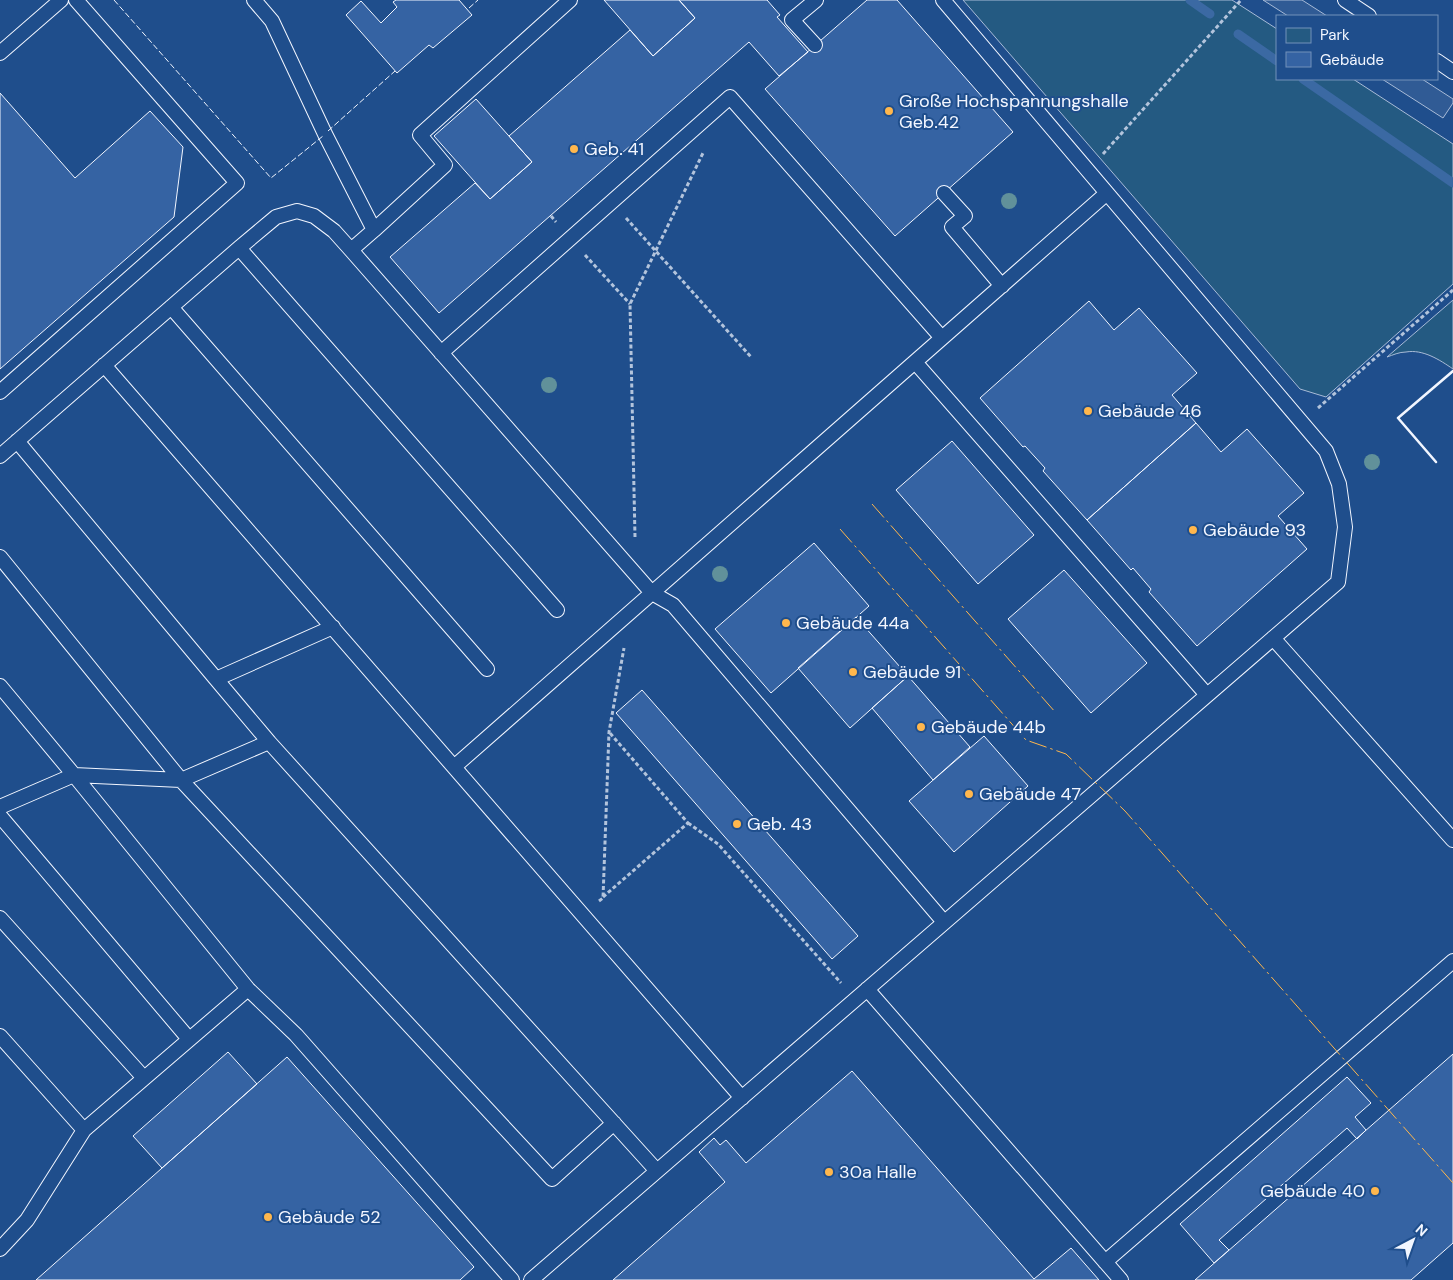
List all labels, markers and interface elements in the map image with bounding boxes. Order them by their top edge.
legend [1276,15,1438,80]
text: Park [1320,25,1350,45]
text: Gebäude [1320,50,1384,70]
place label: Große Hochspannungshalle Geb.42 [899,89,1129,134]
marker: Große Hochspannungshalle Geb.42 [883,105,895,117]
place label: Geb. 41 [584,137,644,161]
marker: Geb. 41 [568,143,580,155]
place label: Gebäude 46 [1098,399,1202,423]
marker: Gebäude 46 [1082,405,1094,417]
place label: Gebäude 93 [1203,518,1306,542]
marker: Gebäude 93 [1187,524,1199,536]
place label: Gebäude 44a [796,611,909,635]
marker: Gebäude 44a [780,617,792,629]
place label: Gebäude 91 [863,660,961,684]
marker: Gebäude 91 [847,666,859,678]
place label: Gebäude 44b [931,715,1046,739]
marker: Gebäude 44b [915,721,927,733]
place label: Gebäude 47 [979,782,1081,806]
marker: Gebäude 47 [963,788,975,800]
place label: Geb. 43 [747,812,812,836]
marker: Geb. 43 [731,818,743,830]
place label: 30a Halle [839,1160,917,1184]
marker: 30a Halle [823,1166,835,1178]
place label: Gebäude 40 [1260,1179,1365,1203]
marker: Gebäude 40 [1369,1185,1381,1197]
place label: Gebäude 52 [278,1205,381,1229]
marker: Gebäude 52 [262,1211,274,1223]
north arrow [1388,1215,1438,1265]
text: N [1412,1220,1431,1240]

